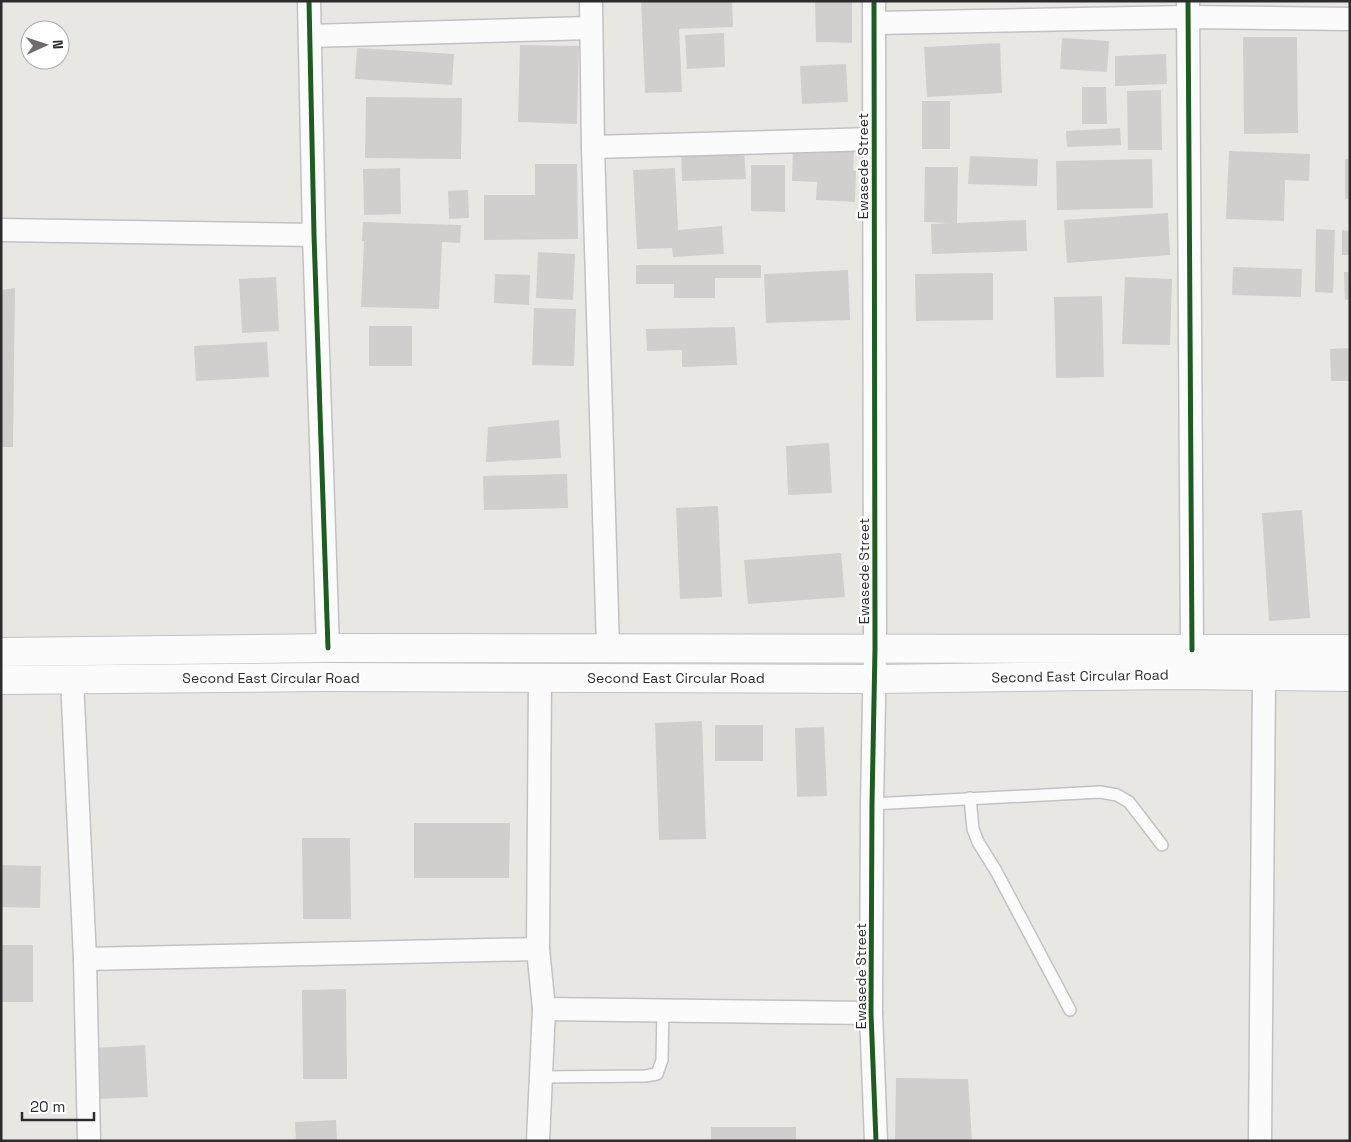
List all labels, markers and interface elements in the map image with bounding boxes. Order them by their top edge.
north arrow [20,20,70,70]
text: N [49,39,67,49]
street label: Ewasede Street [854,113,872,219]
street label: Ewasede Street [855,518,873,624]
street label: Second East Circular Road [991,665,1169,687]
street label: Second East Circular Road [182,669,360,687]
street label: Second East Circular Road [587,669,765,687]
street label: Ewasede Street [852,923,870,1029]
scale bar [22,1090,95,1122]
text: 20 m [30,1097,65,1116]

